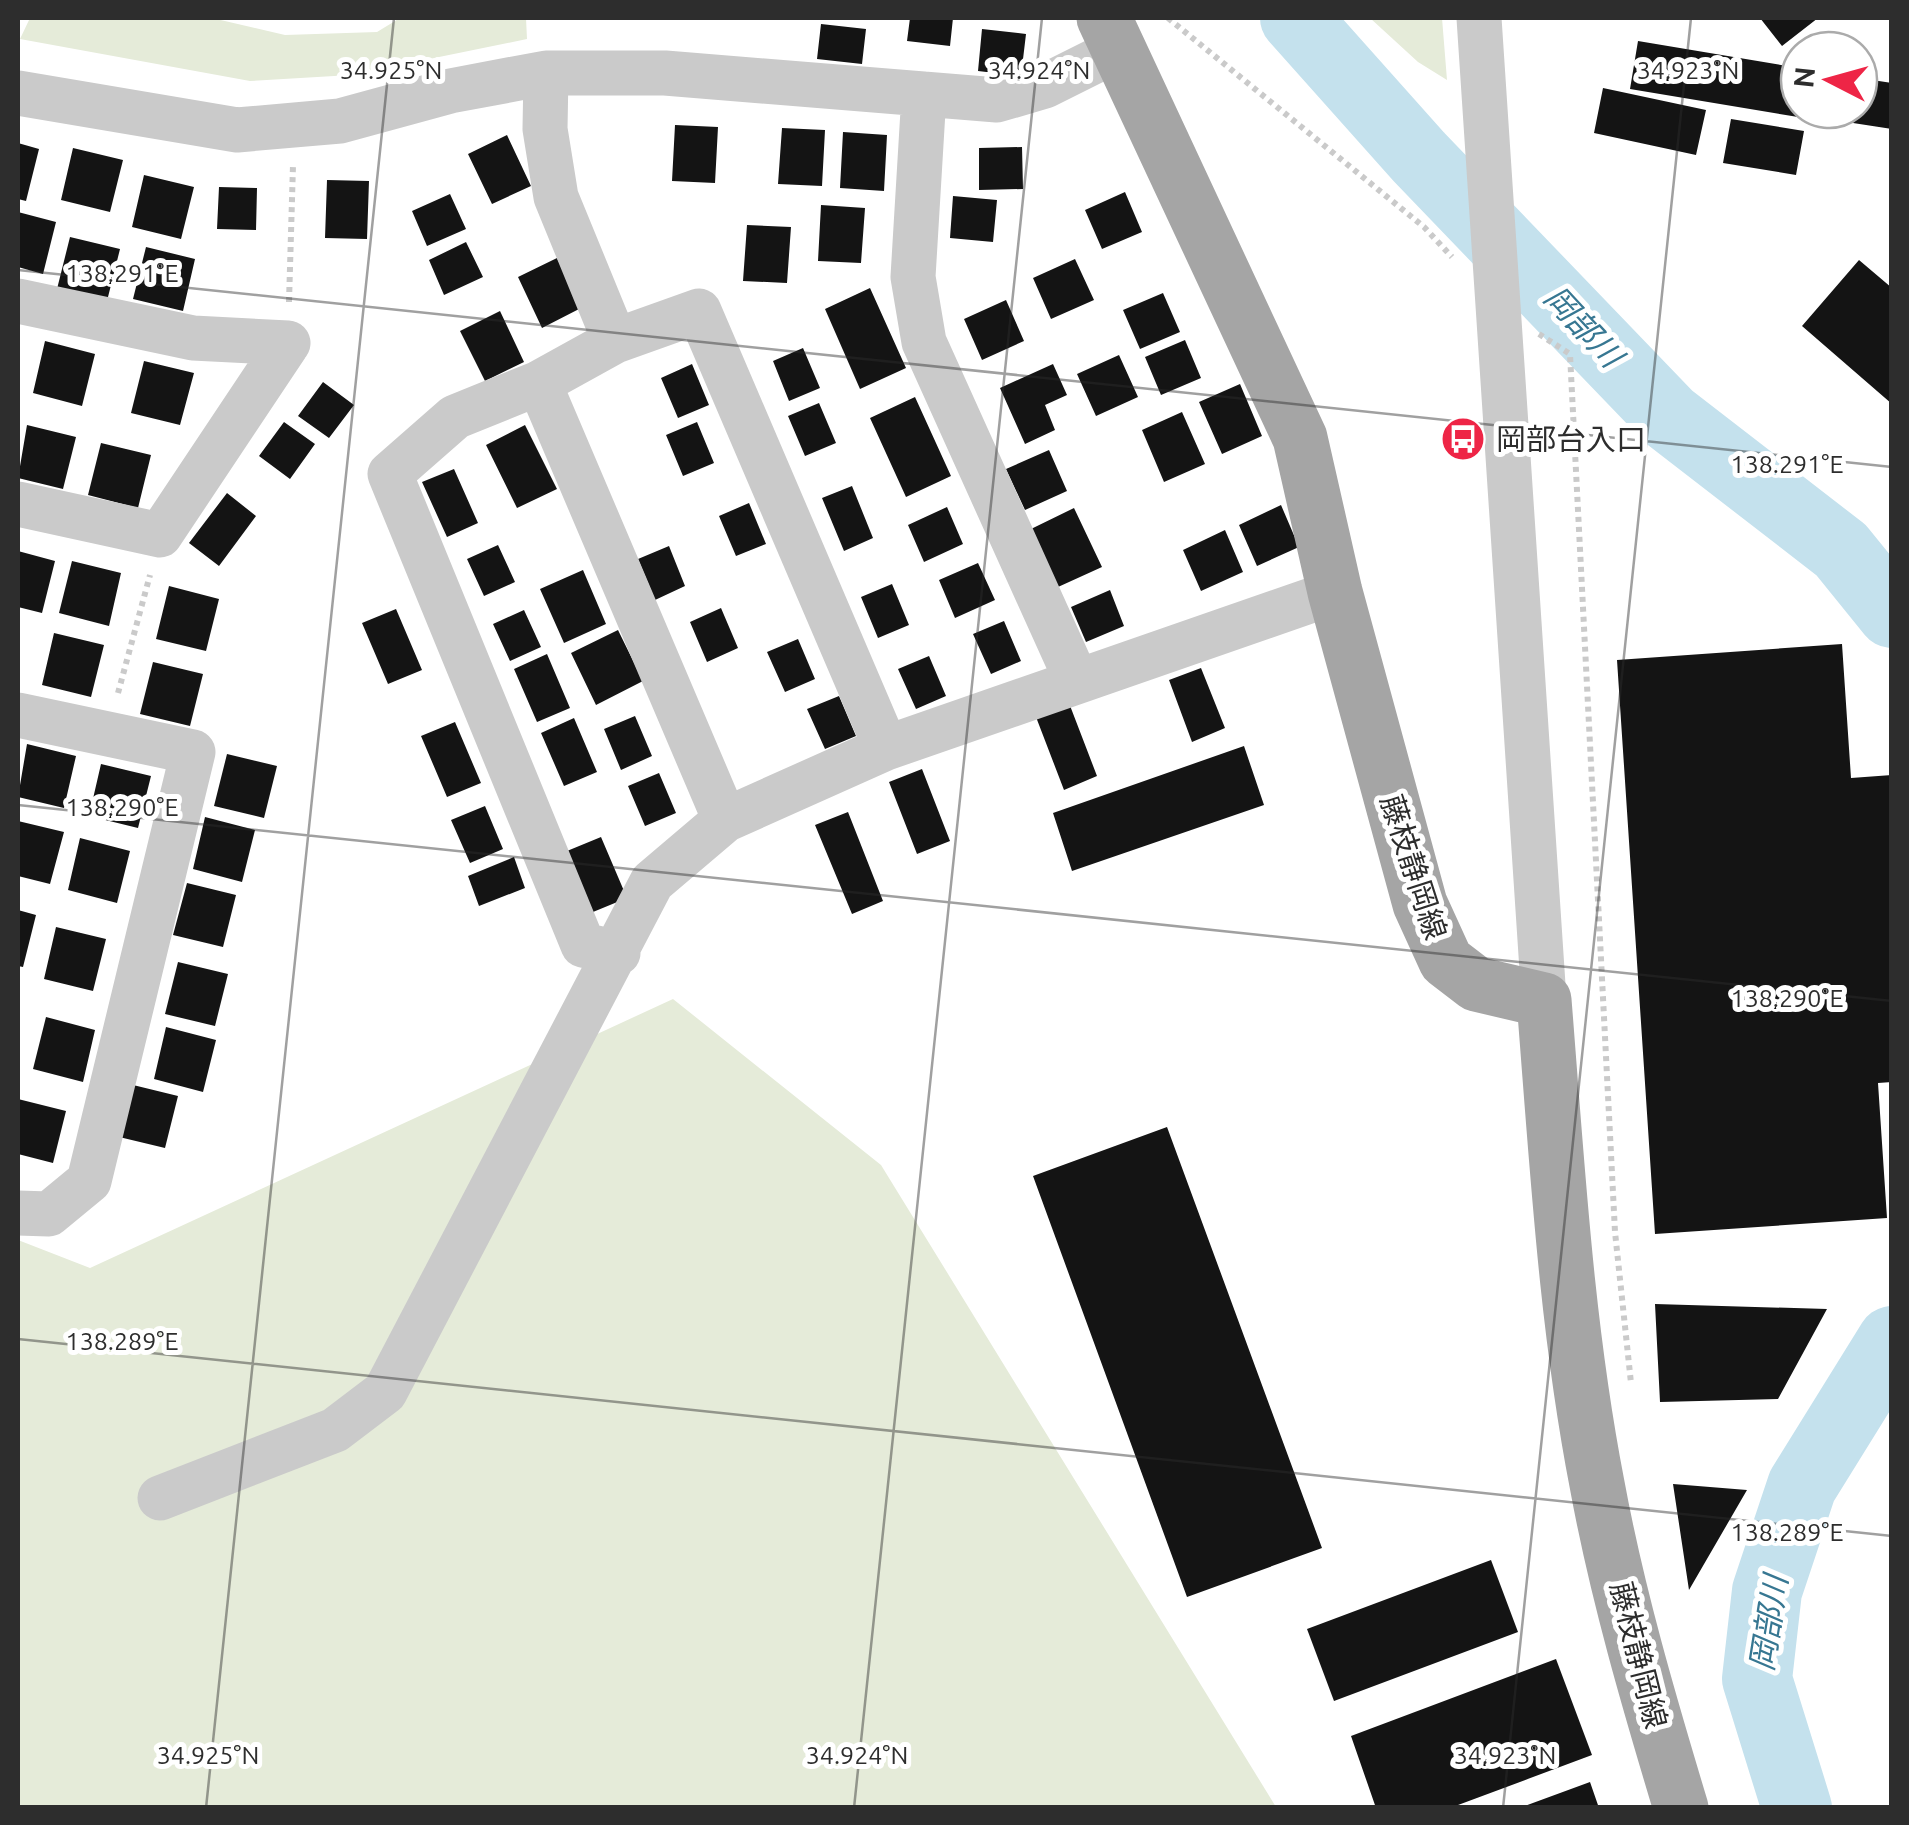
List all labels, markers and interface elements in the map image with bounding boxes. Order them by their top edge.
north arrow [1779,30,1879,130]
text: 34.925°N [340,56,442,84]
text: 34.924°N [988,56,1090,84]
text: 34.923°N [1637,56,1739,84]
text: N [1787,65,1820,89]
text: 138.291°E [66,259,178,287]
water label: 岡部川 [1538,279,1632,376]
bus stop icon: 岡部台入口 [1440,416,1486,462]
place label: 岡部台入口 [1496,422,1646,456]
text: 138.291°E [1731,450,1843,478]
street label: 藤枝静岡線 [1375,790,1453,944]
text: 138.290°E [66,793,178,821]
text: 138.290°E [1731,984,1843,1012]
text: 138.289°E [66,1327,178,1355]
text: 138.289°E [1731,1518,1843,1546]
water label: 岡部川 [1743,1570,1794,1673]
street label: 藤枝静岡線 [1604,1578,1674,1732]
text: 34.925°N [157,1741,259,1769]
text: 34.924°N [806,1741,908,1769]
text: 34.923°N [1454,1741,1556,1769]

